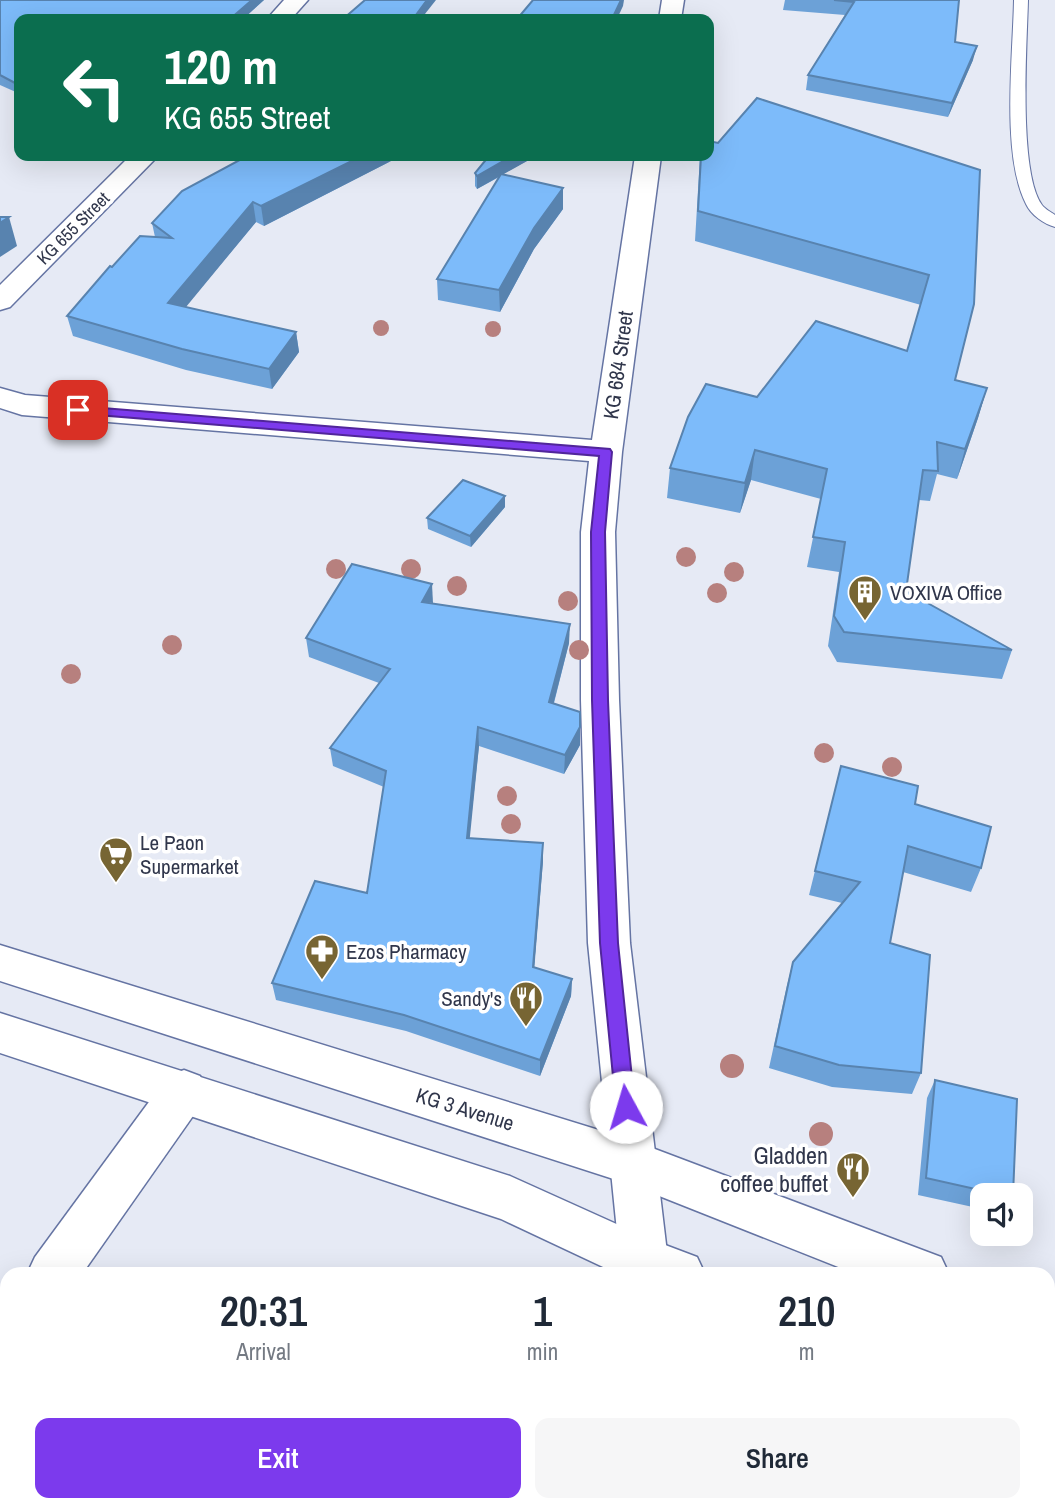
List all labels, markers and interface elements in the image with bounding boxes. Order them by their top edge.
text: 120 m [164,33,278,99]
icon: left [49,42,140,133]
text: KG 655 Street [164,96,330,139]
street label: KG 655 Street [31,186,115,270]
street label: KG 684 Street [596,309,640,421]
pin [48,380,108,440]
icon: arrive [59,391,97,429]
building icon: VOXIVA Office [846,573,884,622]
place label: VOXIVA Office [890,578,1002,607]
place label: Le Paon Supermarket [140,828,239,881]
supermarket icon: Le Paon Supermarket [97,835,135,884]
pharmacy icon: Ezos Pharmacy [303,932,341,981]
place label: Ezos Pharmacy [346,937,467,966]
restaurant icon: Sandy's [507,979,545,1028]
place label: Sandy's [441,984,502,1013]
position arrow [589,1070,663,1144]
street label: KG 3 Avenue [412,1080,518,1138]
place label: Gladden coffee buffet [720,1139,829,1199]
restaurant icon: Gladden coffee buffet [834,1150,872,1199]
map controls [970,1183,1033,1246]
button: sound [970,1183,1033,1246]
text: 20:31 [220,1283,307,1339]
text: 1 [533,1283,552,1339]
text: 210 [778,1283,835,1339]
text: Arrival [236,1336,291,1367]
text: min [527,1336,558,1367]
text: m [799,1336,814,1367]
button: Exit [35,1418,521,1498]
button: Share [535,1418,1020,1498]

